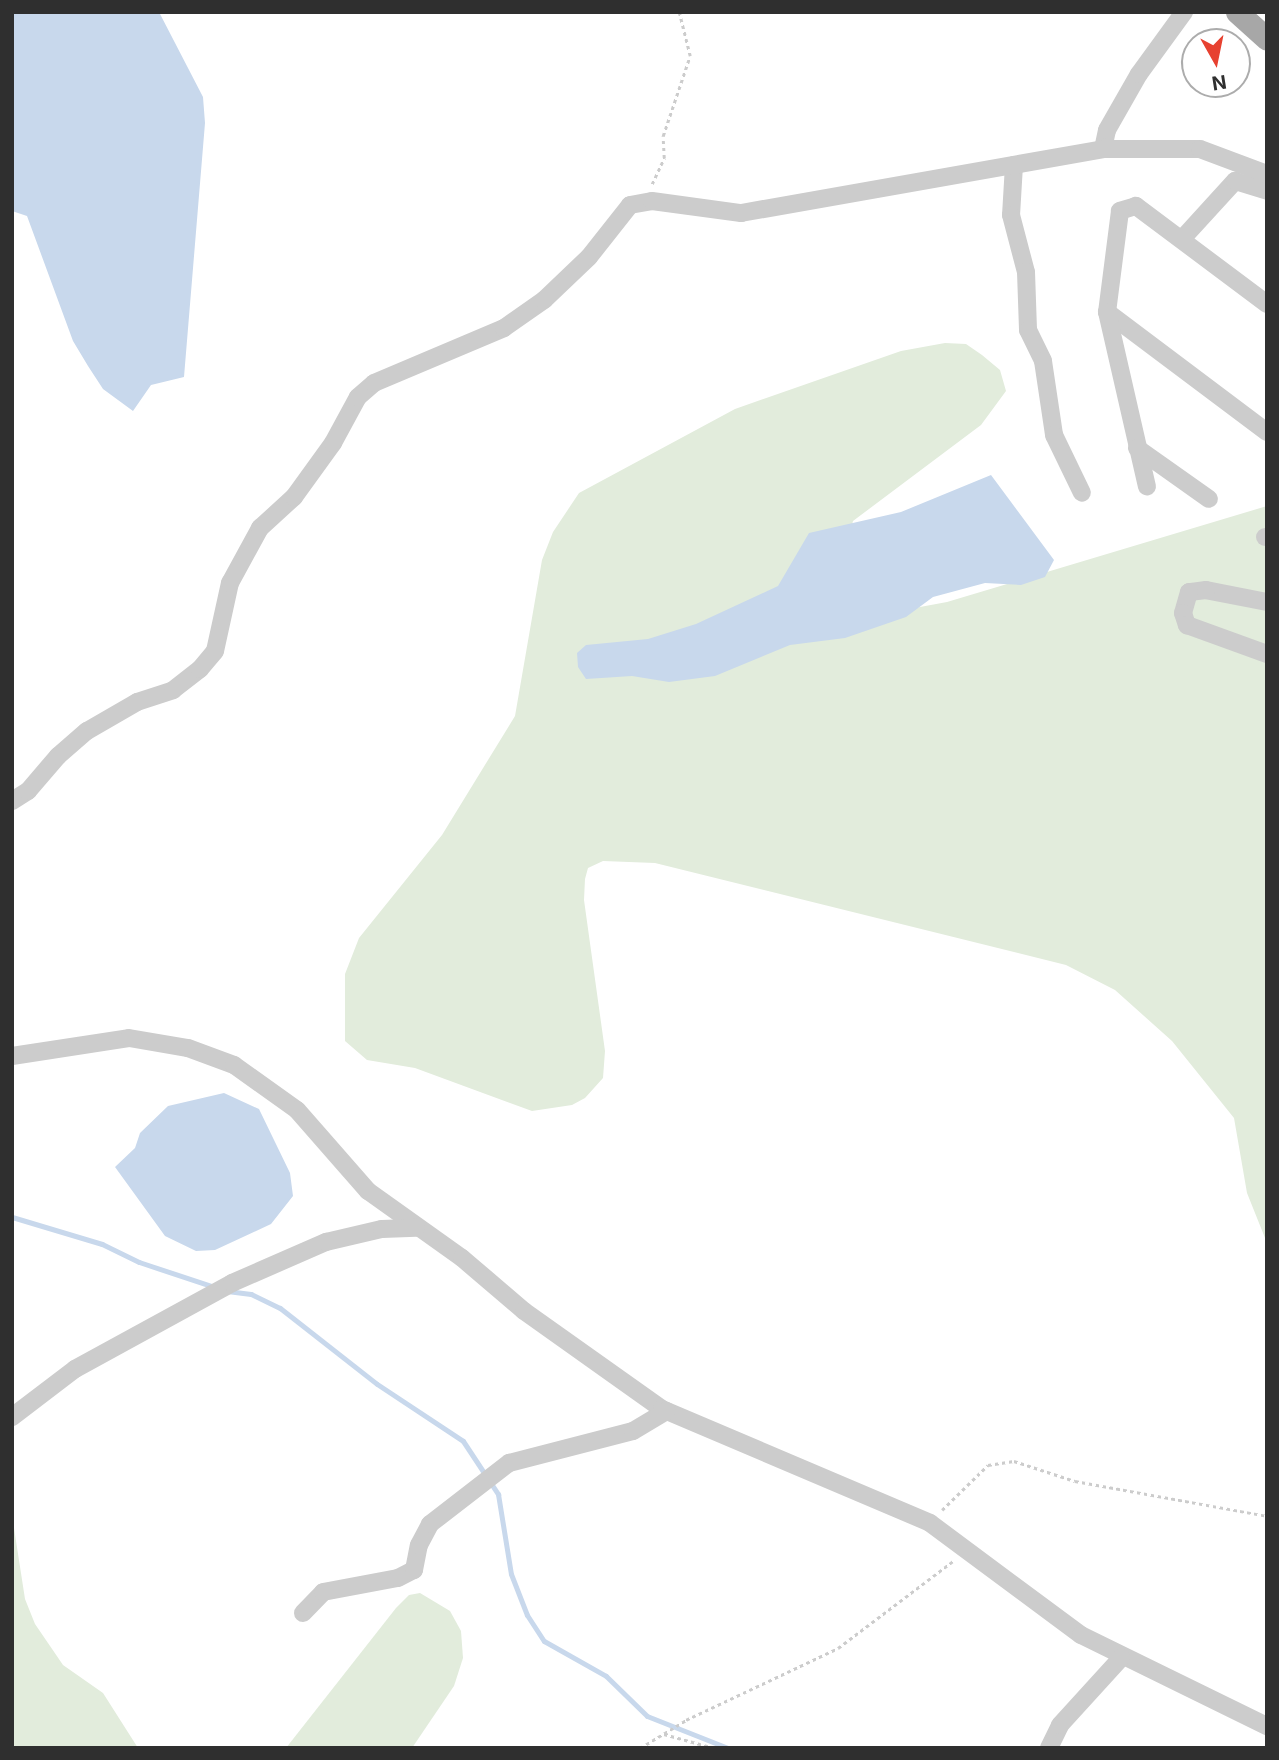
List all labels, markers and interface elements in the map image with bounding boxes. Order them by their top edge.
north arrow [1181,28,1251,98]
text: N [1210,70,1228,95]

